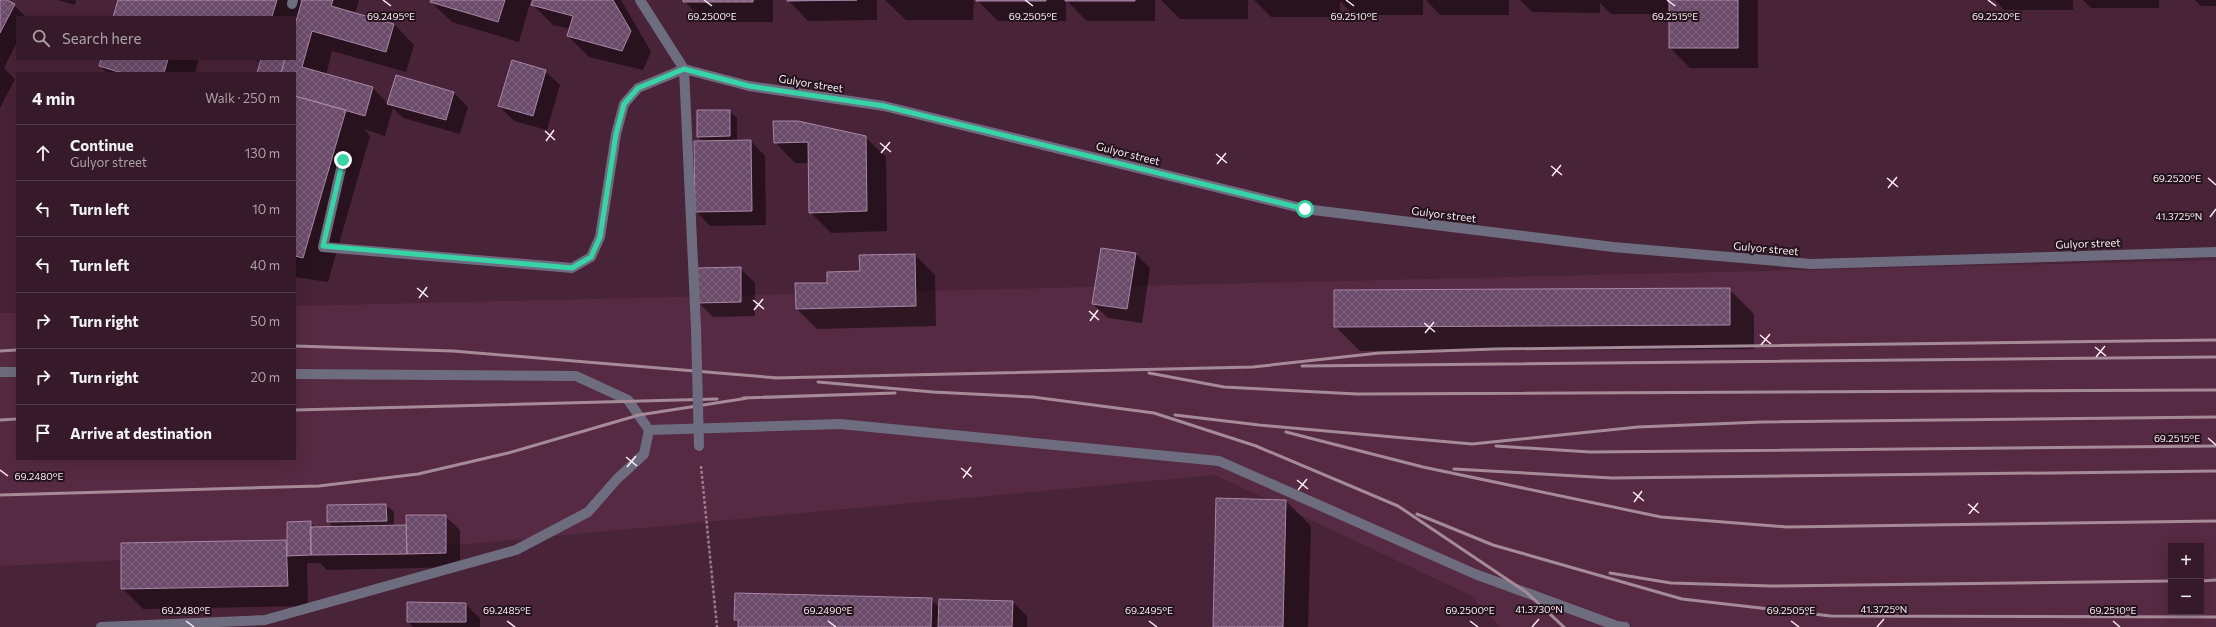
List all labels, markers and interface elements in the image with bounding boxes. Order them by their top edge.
text: 69.2495°E [367,10,415,22]
text: 69.2500°E [687,10,737,22]
text: 69.2505°E [1009,10,1057,22]
text: 69.2510°E [1331,10,1378,22]
text: 69.2515°E [1652,10,1698,22]
text: 69.2520°E [1972,10,2020,22]
search box [16,16,296,60]
icon: search [30,27,52,49]
text: Search here [62,29,141,47]
street label: Gulyor street [778,71,845,95]
text: 4 min [32,88,75,109]
text: Walk · 250 m [205,90,280,106]
text: Continue [70,136,134,154]
street label: Gulyor street [1095,139,1162,167]
icon: ahead [32,142,54,164]
text: 130 m [245,145,280,161]
route end [334,151,352,169]
text: Gulyor street [70,154,147,170]
text: 69.2520°E [2153,172,2201,184]
icon: left [32,198,54,220]
text: Turn left [70,200,129,218]
route start [1296,200,1314,218]
text: 10 m [252,201,280,217]
street label: Gulyor street [1411,204,1478,224]
text: 41.3725°N [2156,210,2202,222]
street label: Gulyor street [2055,235,2121,251]
street label: Gulyor street [1733,239,1800,257]
icon: left [32,254,54,276]
text: Turn left [70,256,129,274]
text: 40 m [250,257,280,273]
icon: right [32,310,54,332]
text: Turn right [70,312,139,330]
text: 50 m [250,313,280,329]
icon: right [32,366,54,388]
text: Turn right [70,368,139,386]
text: 20 m [251,369,280,385]
icon: arrive [32,422,54,444]
text: Arrive at destination [70,424,212,442]
text: 69.2515°E [2154,432,2200,444]
text: 69.2480°E [15,470,63,482]
map controls [2168,543,2204,615]
button: + [2168,543,2204,579]
button: − [2168,579,2204,615]
text: 41.3730°N [1515,603,1563,615]
text: 41.3725°N [1861,603,1907,615]
text: 69.2480°E [162,604,210,616]
text: 69.2485°E [483,604,531,616]
text: 69.2490°E [804,604,852,616]
text: 69.2495°E [1125,604,1173,616]
text: 69.2500°E [1445,604,1495,616]
text: 69.2505°E [1767,604,1815,616]
text: 69.2510°E [2090,604,2137,616]

